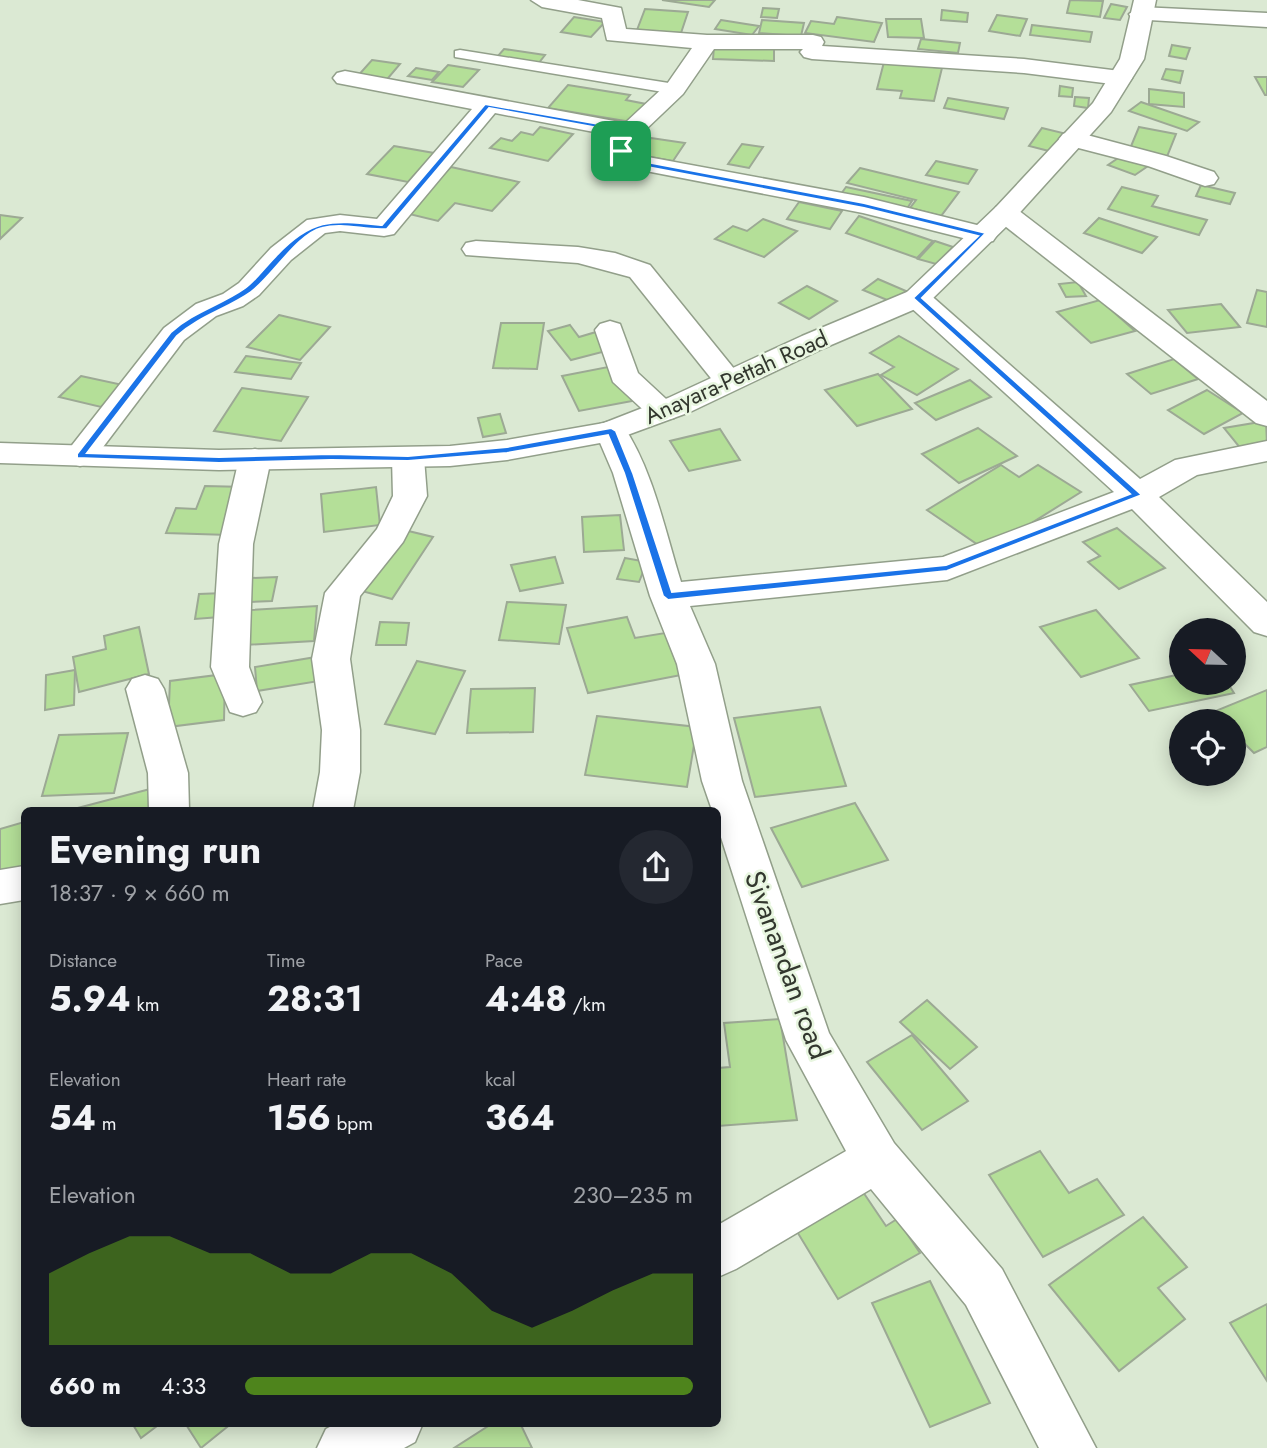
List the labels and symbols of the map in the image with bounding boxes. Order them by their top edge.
pin [591,121,651,181]
street label: Anayara-Pettah Road [639,321,833,433]
north arrow [1169,618,1246,695]
street label: Sivanandan road [734,865,840,1065]

